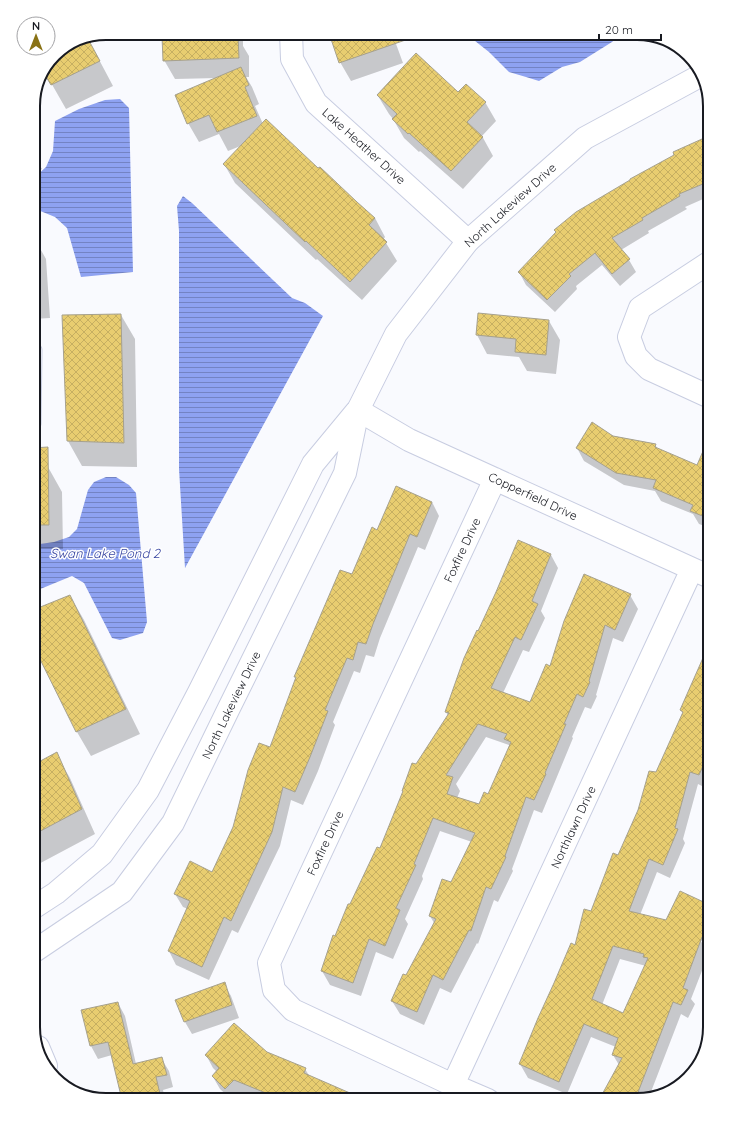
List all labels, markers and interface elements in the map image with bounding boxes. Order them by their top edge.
north arrow [16,16,56,56]
scale bar [599,16,661,42]
text: N [32,19,40,33]
text: 20 m [605,22,633,37]
street label: Lake Heather Drive [319,105,409,188]
street label: North Lakeview Drive [461,160,559,250]
street label: Copperfield Drive [486,469,580,523]
street label: Foxfire Drive [440,515,484,585]
water label: Swan Lake Pond 2 [50,545,162,561]
street label: North Lakeview Drive [198,648,264,761]
street label: Northlawn Drive [547,783,599,871]
street label: Foxfire Drive [303,808,347,878]

